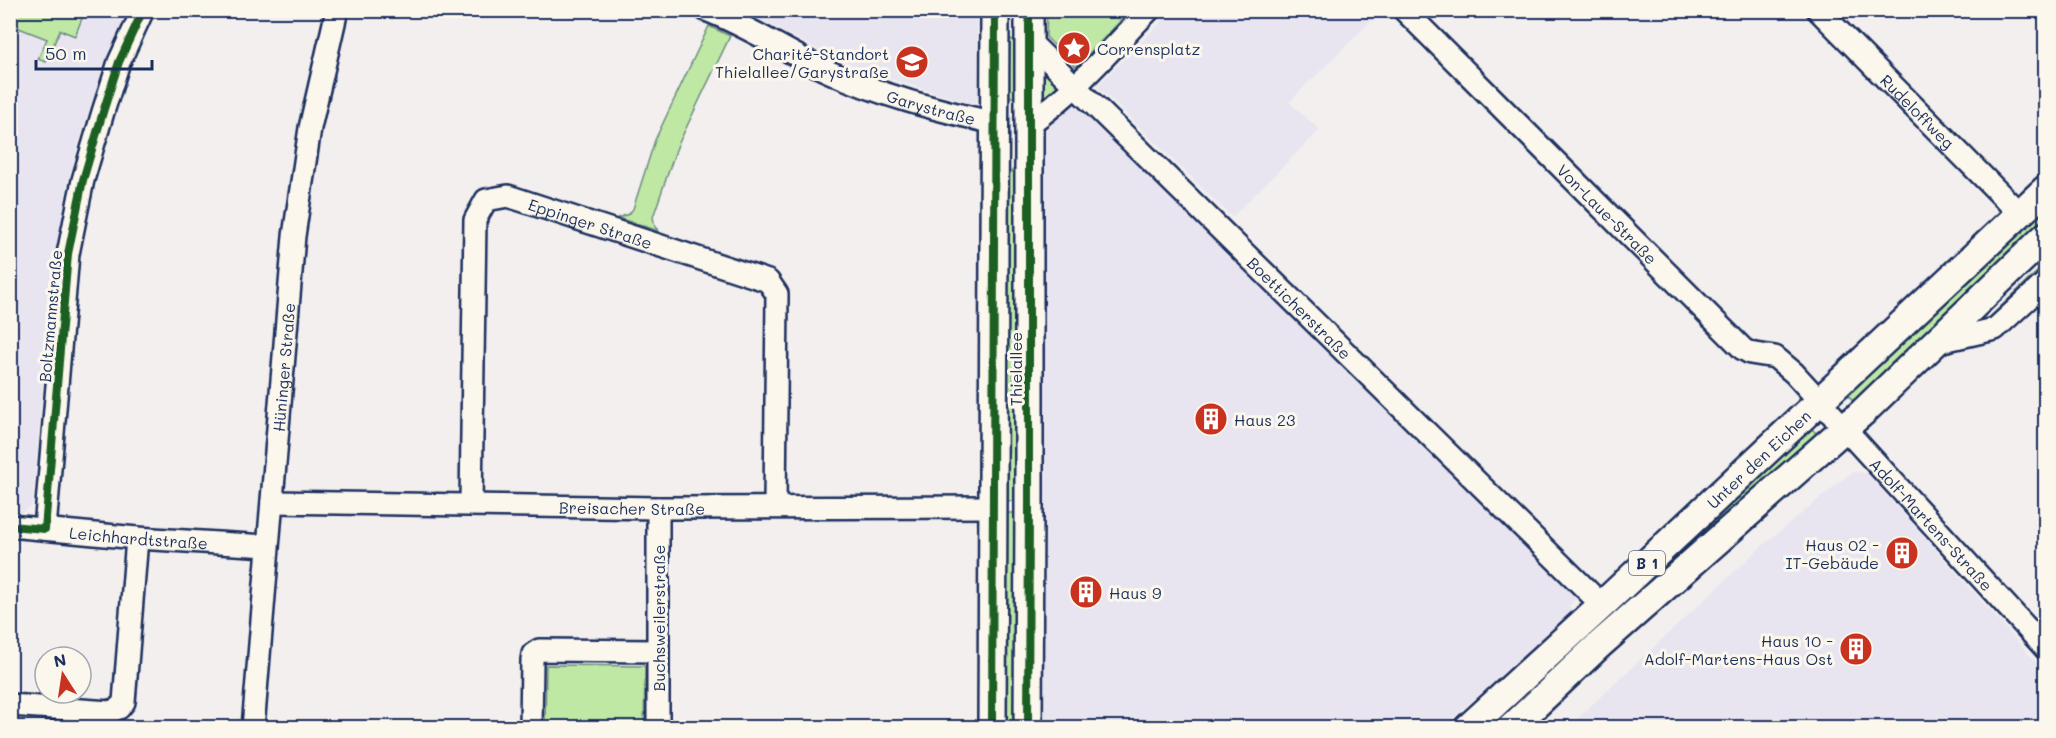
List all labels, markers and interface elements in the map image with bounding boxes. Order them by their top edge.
place icon: Corrensplatz [1056,30,1092,66]
scale bar [36,33,152,71]
place label: Corrensplatz [1097,38,1200,59]
text: 50 m [45,41,87,65]
place label: Charité-Standort Thielallee/Garystraße [715,43,889,82]
school or university icon: Charité-Standort Thielallee/Garystraße [894,44,930,80]
street label: Rudeloffweg [1876,69,1959,153]
street label: Garystraße [884,84,978,129]
street label: Von-Laue-Straße [1553,159,1662,268]
street label: Eppinger Straße [526,193,655,253]
street label: Boltzmannstraße [34,249,66,383]
street label: Boetticherstraße [1243,252,1356,363]
street label: Hüninger Straße [267,302,299,433]
street label: Thielallee [1005,332,1026,406]
building icon: Haus 23 [1193,401,1229,437]
street label: Unter den Eichen [1702,405,1815,512]
place label: Haus 23 [1234,409,1295,430]
street label: Adolf-Martens-Straße [1866,453,1998,595]
street label: Breisacher Straße [559,496,705,519]
street label: Leichhardtstraße [68,521,208,553]
place label: Haus 02 - IT-Gebäude [1786,534,1879,573]
building icon: Haus 02 - IT-Gebäude [1884,535,1920,571]
street label: Buchsweilerstraße [648,545,669,691]
road number: B 1 [1629,551,1665,575]
building icon: Haus 9 [1068,574,1104,610]
place label: Haus 9 [1109,582,1161,603]
place label: Haus 10 - Adolf-Martens-Haus Ost [1644,630,1833,669]
building icon: Haus 10 - Adolf-Martens-Haus Ost [1838,631,1874,667]
north arrow [33,645,93,705]
text: N [52,648,68,671]

